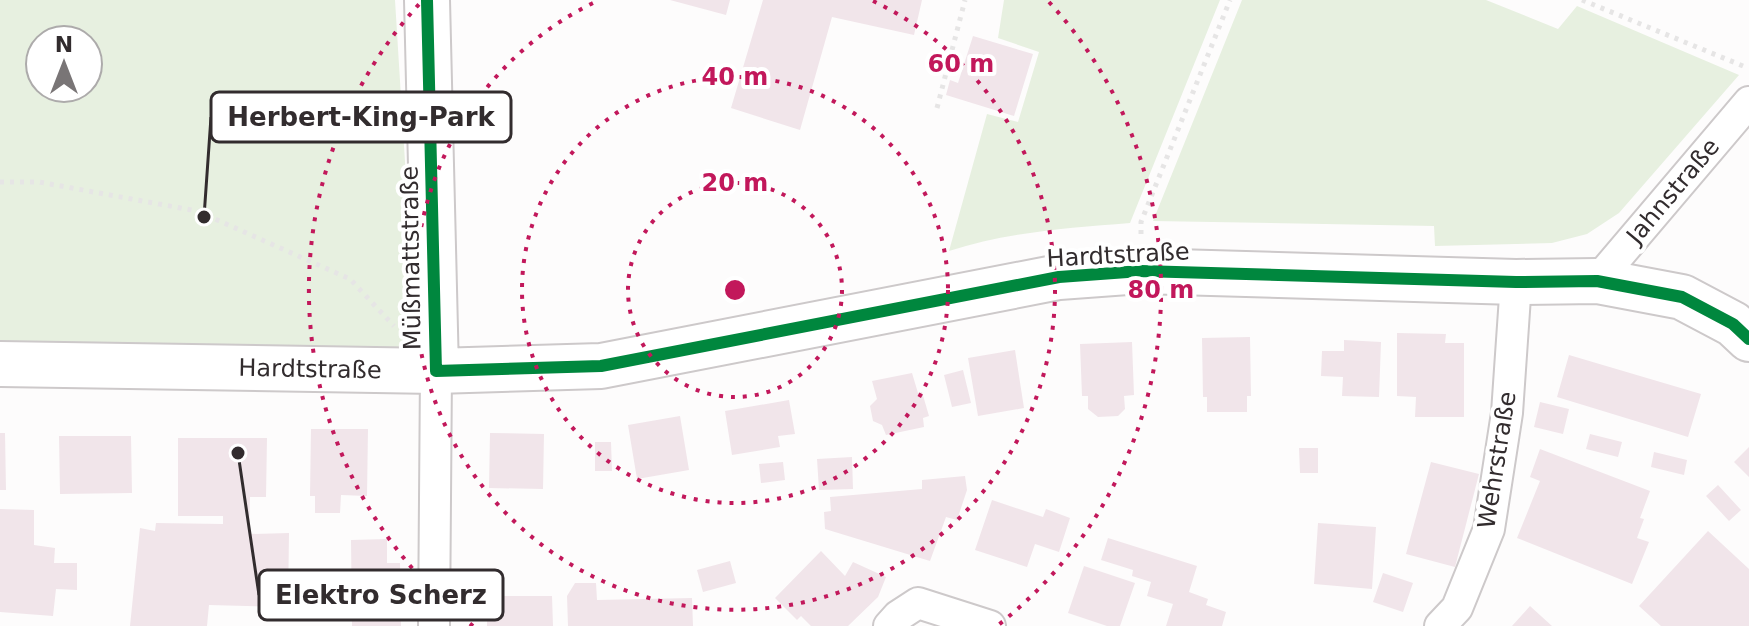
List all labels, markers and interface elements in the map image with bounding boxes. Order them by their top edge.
north arrow [24,24,104,104]
text: N [55,32,73,57]
text: 60 m [928,50,994,78]
text: 40 m [702,63,768,91]
callout: Herbert-King-Park [211,92,511,142]
text: Herbert-King-Park [227,102,495,132]
street label: Jahnstraße [1620,133,1725,251]
street label: Müßmattstraße [395,166,427,350]
text: 20 m [702,169,768,197]
street label: Hardtstraße [1046,237,1190,273]
centre of rings [721,276,749,304]
text: 80 m [1128,276,1194,304]
street label: Hardtstraße [238,354,382,384]
street label: Wehrstraße [1472,389,1522,531]
callout: Elektro Scherz [259,570,503,620]
text: Elektro Scherz [275,580,487,610]

